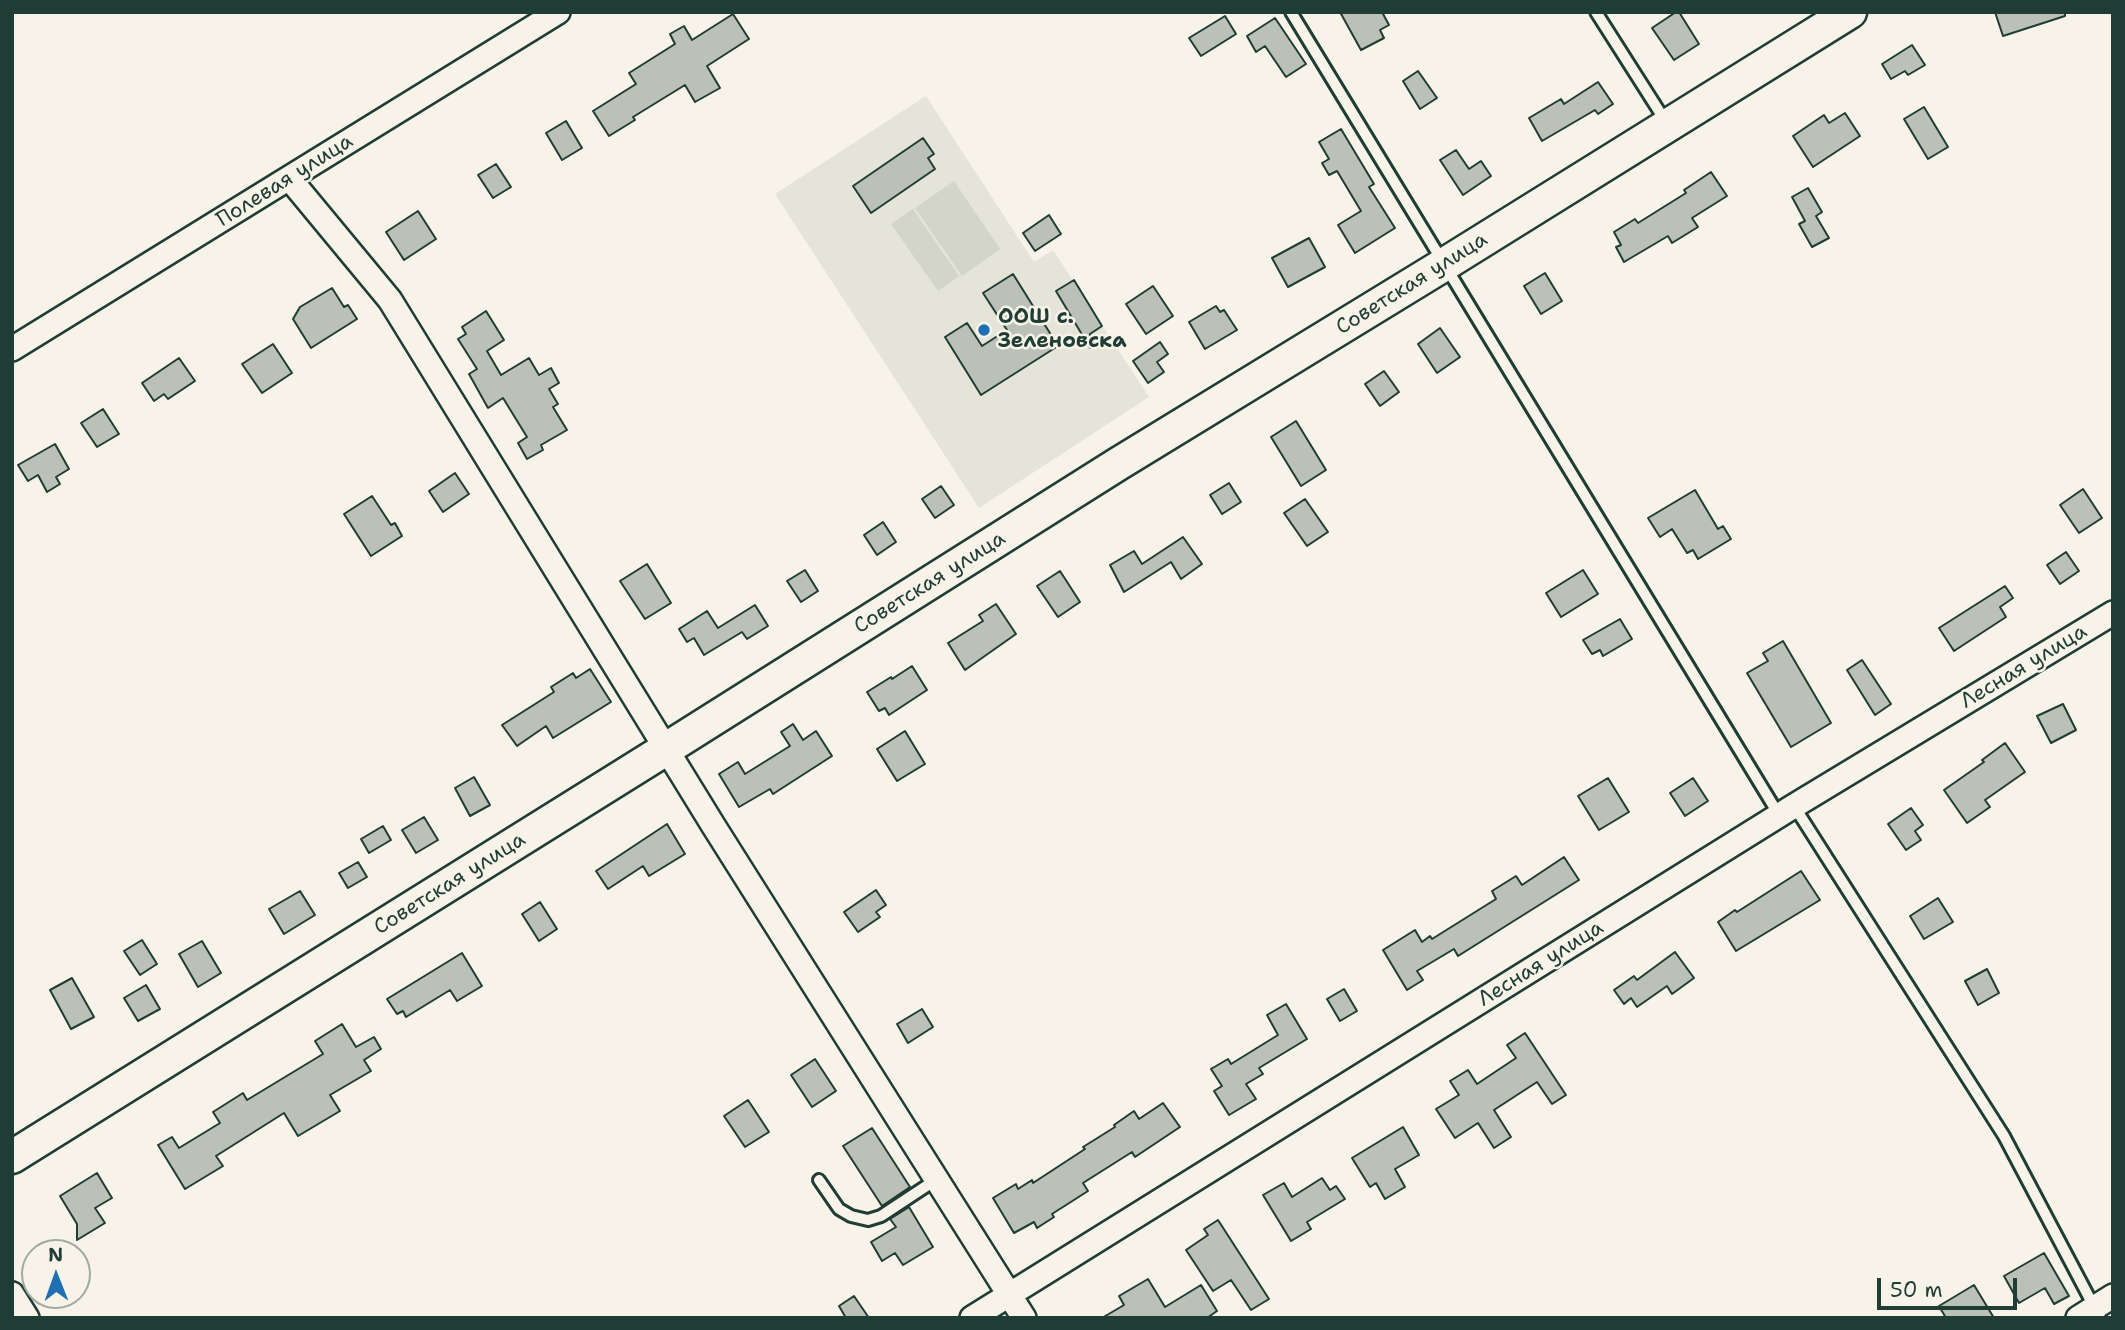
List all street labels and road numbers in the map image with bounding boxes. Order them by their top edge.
street label: Полевая улица [212,129,358,233]
street label: Советская улица [1332,227,1492,341]
street label: Советская улица [850,526,1010,640]
street label: Лесная улица [1956,619,2092,715]
street label: Советская улица [370,827,530,941]
street label: Лесная улица [1474,915,1608,1013]

